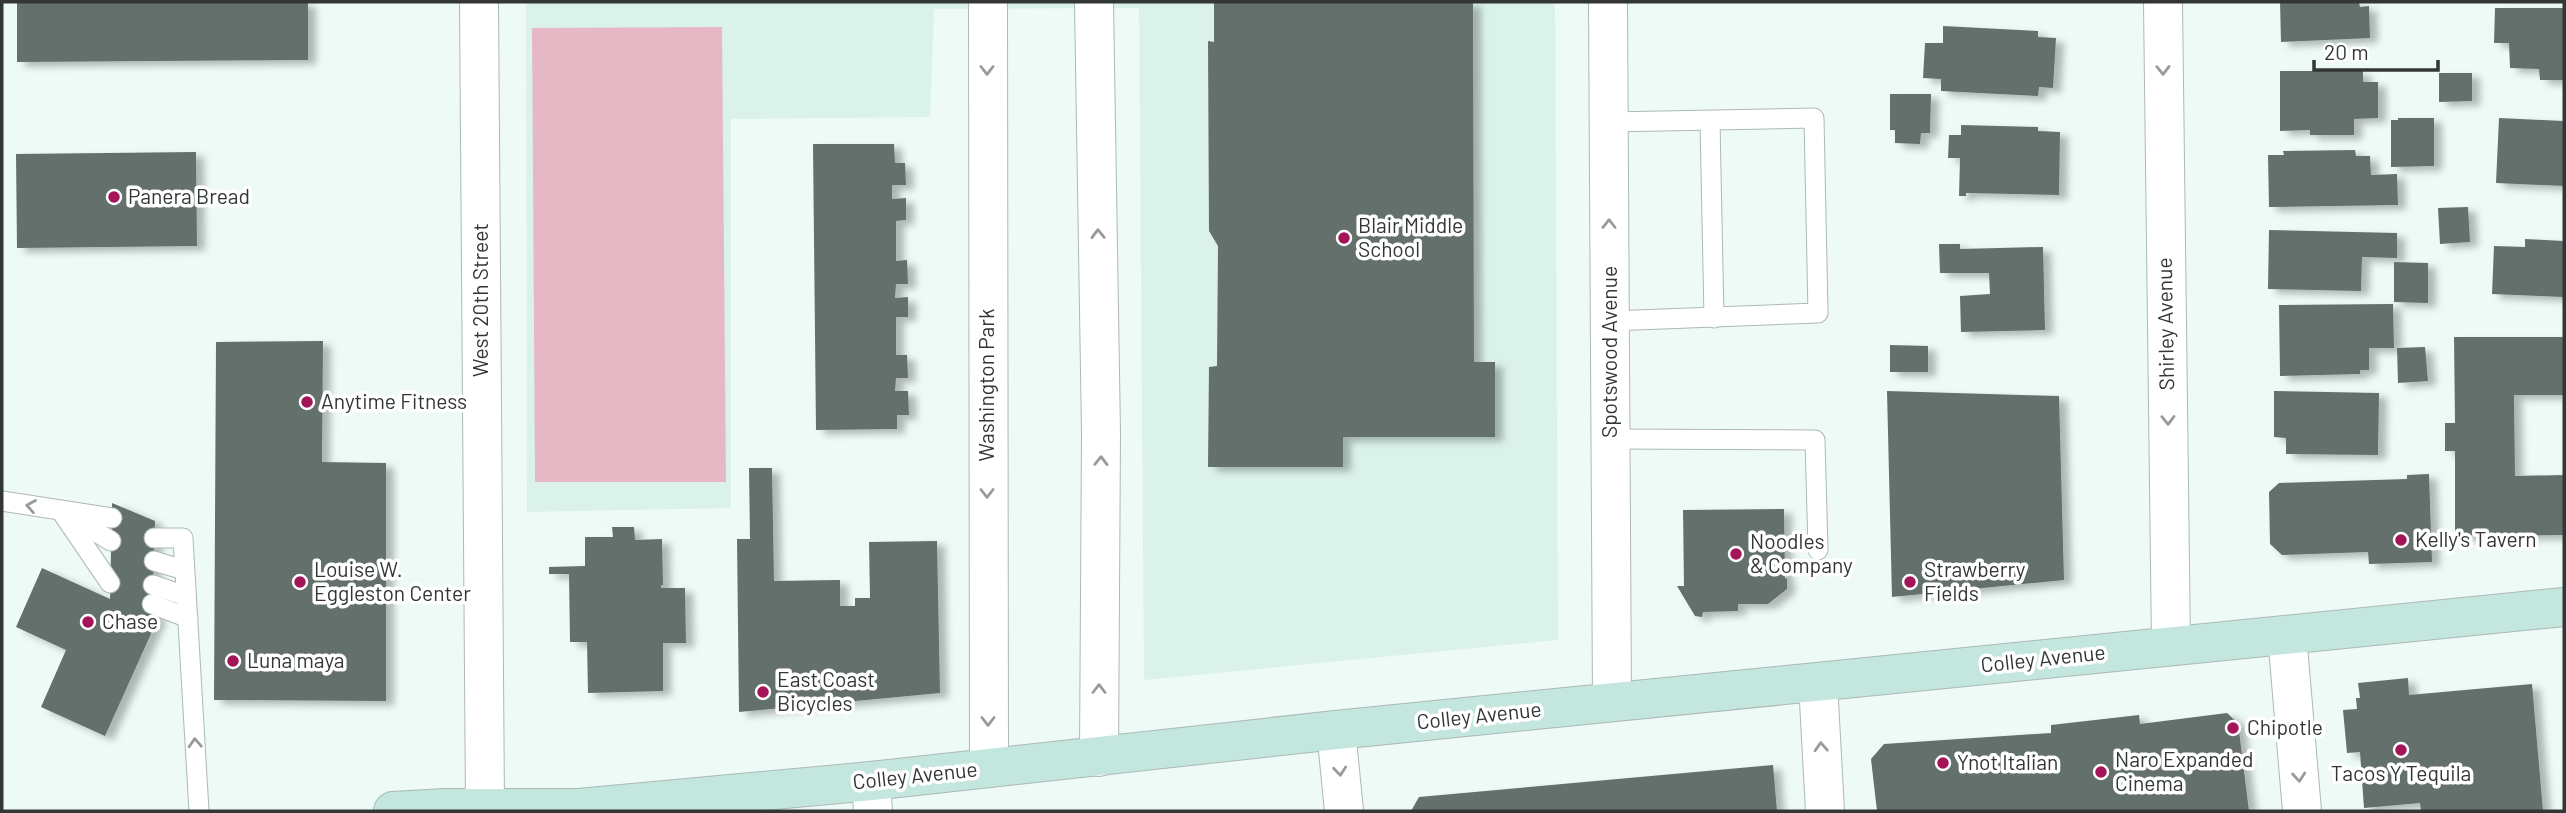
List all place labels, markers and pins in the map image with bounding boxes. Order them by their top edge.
place label: Panera Bread [128,183,250,208]
marker: Panera Bread [106,189,122,205]
place label: Blair Middle School [1358,212,1463,261]
marker: Blair Middle School [1336,230,1352,246]
place label: Anytime Fitness [321,388,467,413]
marker: Anytime Fitness [299,394,315,410]
place label: Kelly's Tavern [2415,526,2537,551]
place label: Noodles & Company [1750,528,1853,577]
marker: Kelly's Tavern [2393,532,2409,548]
marker: Noodles & Company [1728,546,1744,562]
place label: Louise W. Eggleston Center [314,556,471,605]
place label: Strawberry Fields [1924,556,2026,605]
marker: Louise W. Eggleston Center [292,574,308,590]
marker: Strawberry Fields [1902,574,1918,590]
place label: Chase [102,608,158,633]
marker: Chase [80,614,96,630]
place label: Luna maya [247,647,345,672]
marker: Luna maya [225,653,241,669]
place label: East Coast Bicycles [777,666,875,715]
marker: East Coast Bicycles [755,684,771,700]
place label: Chipotle [2247,714,2323,739]
marker: Chipotle [2225,720,2241,736]
marker: Tacos Y Tequila [2393,742,2409,758]
place label: Naro Expanded Cinema [2115,746,2253,795]
place label: Ynot Italian [1957,749,2058,774]
marker: Ynot Italian [1935,755,1951,771]
place label: Tacos Y Tequila [2331,760,2471,785]
marker: Naro Expanded Cinema [2093,764,2109,780]

